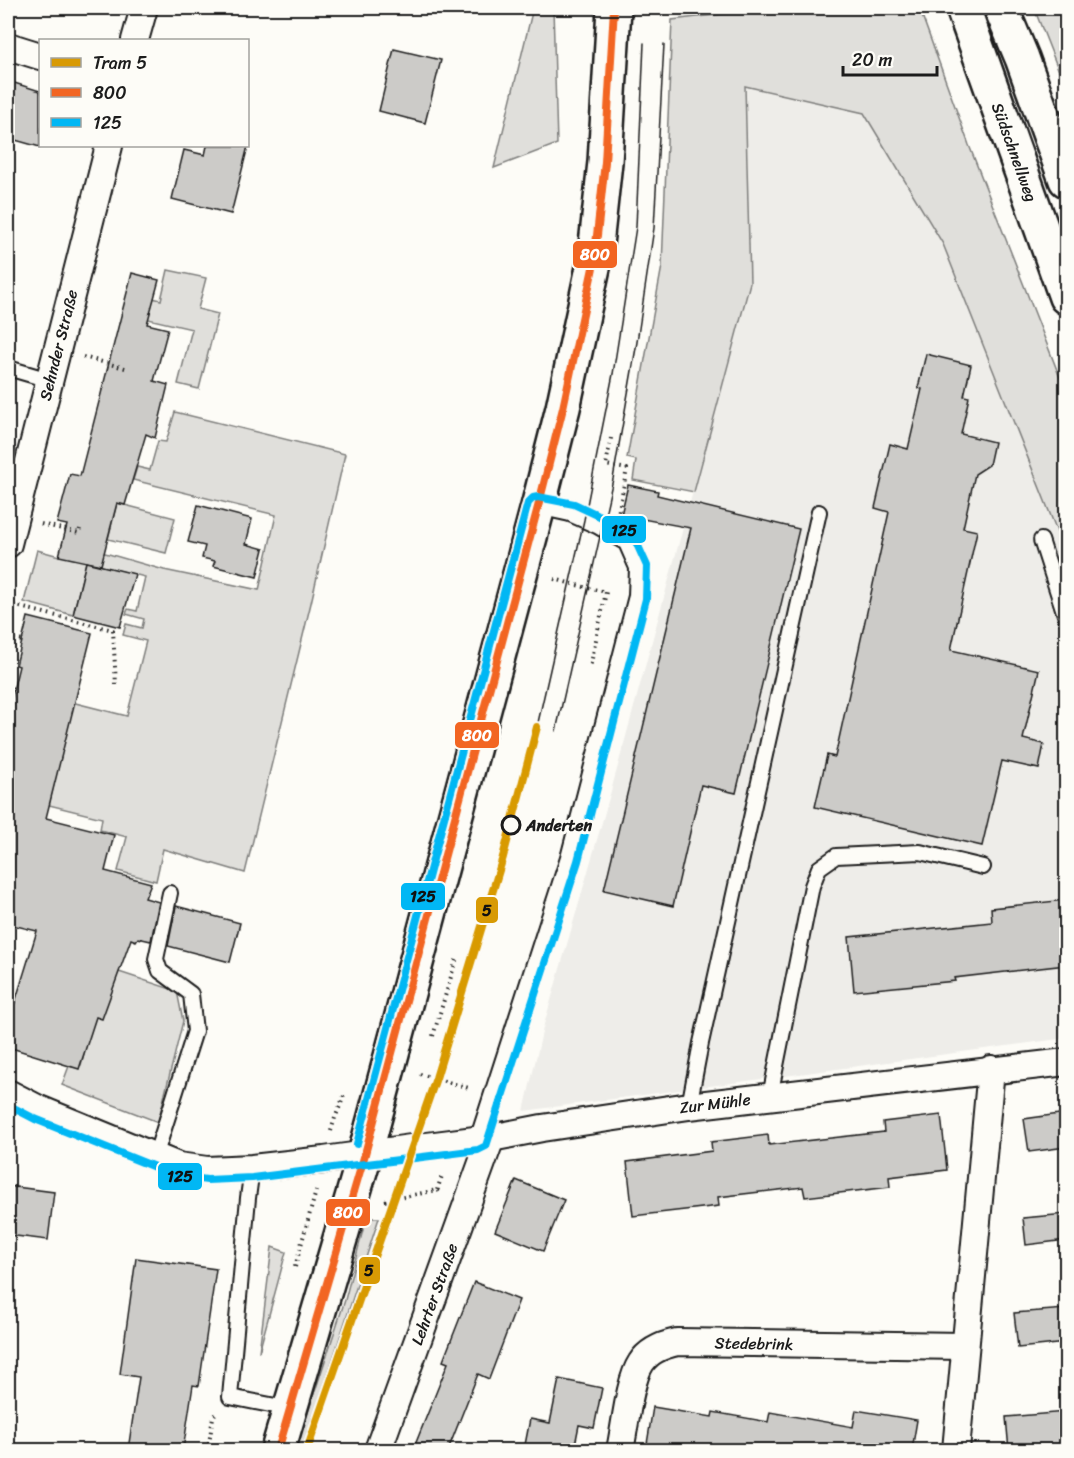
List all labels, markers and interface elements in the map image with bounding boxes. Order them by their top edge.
legend [39,39,249,147]
scale bar [843,39,938,77]
text: 20 m [852,44,892,76]
text: Tram 5 [93,47,147,79]
text: 800 [93,77,127,109]
street label: Südschnellweg [983,98,1046,206]
text: 125 [93,107,122,139]
line badge: 800 [572,240,618,269]
text: 800 [579,240,610,269]
street label: Sehnder Straße [31,287,86,404]
line badge: 125 [601,515,647,544]
text: 125 [611,516,637,545]
line badge: 800 [454,721,500,749]
text: 800 [461,721,492,750]
place label: Anderten [525,811,593,840]
marker: Anderten [501,815,521,835]
line badge: 125 [400,882,446,911]
text: 125 [410,882,436,911]
line badge: 5 [475,896,499,924]
text: 5 [482,896,492,925]
street label: Zur Mühle [678,1085,752,1122]
line badge: 125 [157,1162,203,1191]
text: 125 [167,1162,193,1191]
line badge: 800 [325,1198,371,1227]
text: 800 [332,1198,363,1227]
street label: Lehrter Straße [403,1239,466,1349]
line badge: 5 [358,1256,381,1285]
text: 5 [364,1256,374,1285]
street label: Stedebrink [714,1328,794,1359]

